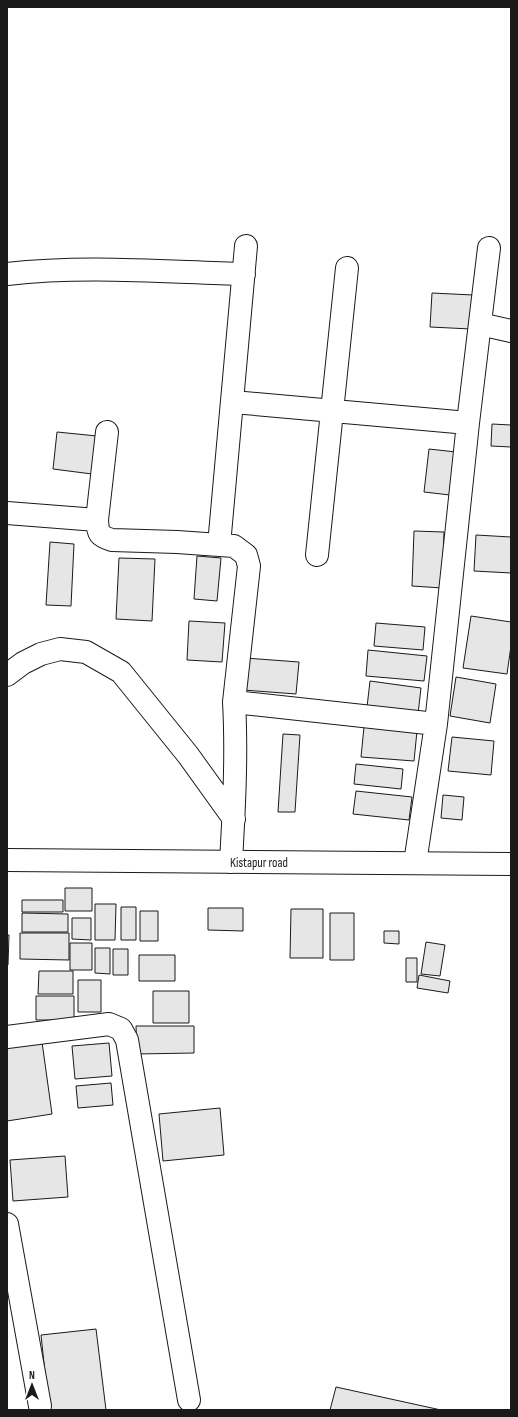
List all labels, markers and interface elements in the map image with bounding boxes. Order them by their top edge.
street label: Kistapur road [230,855,288,871]
north arrow [12,1365,52,1405]
text: N [29,1369,35,1382]

